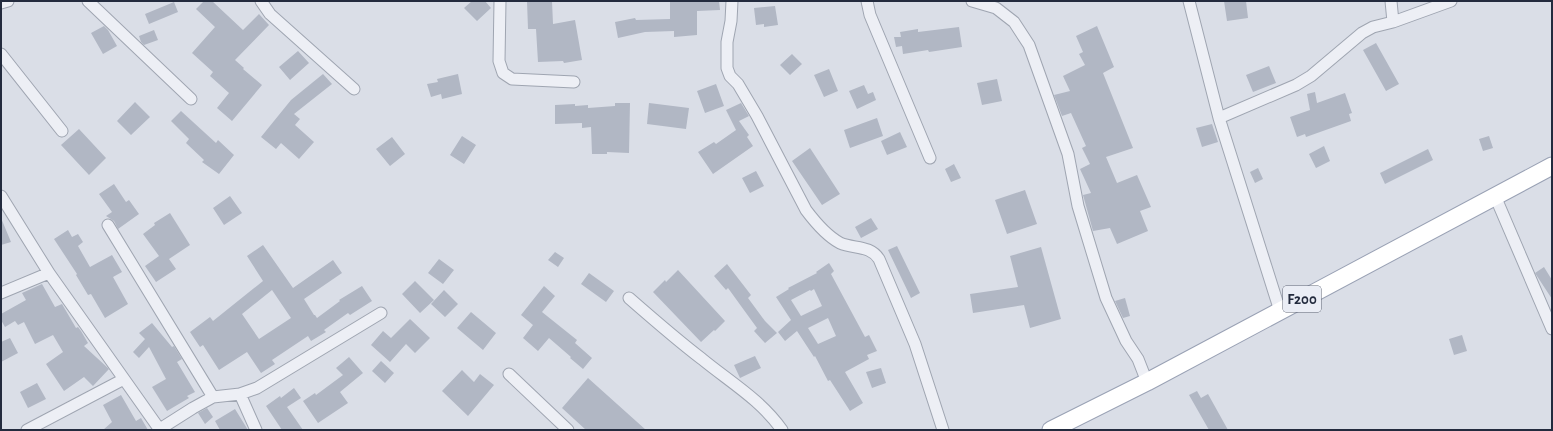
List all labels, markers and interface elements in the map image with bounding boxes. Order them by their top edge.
road number: F200 [1283,286,1321,312]

